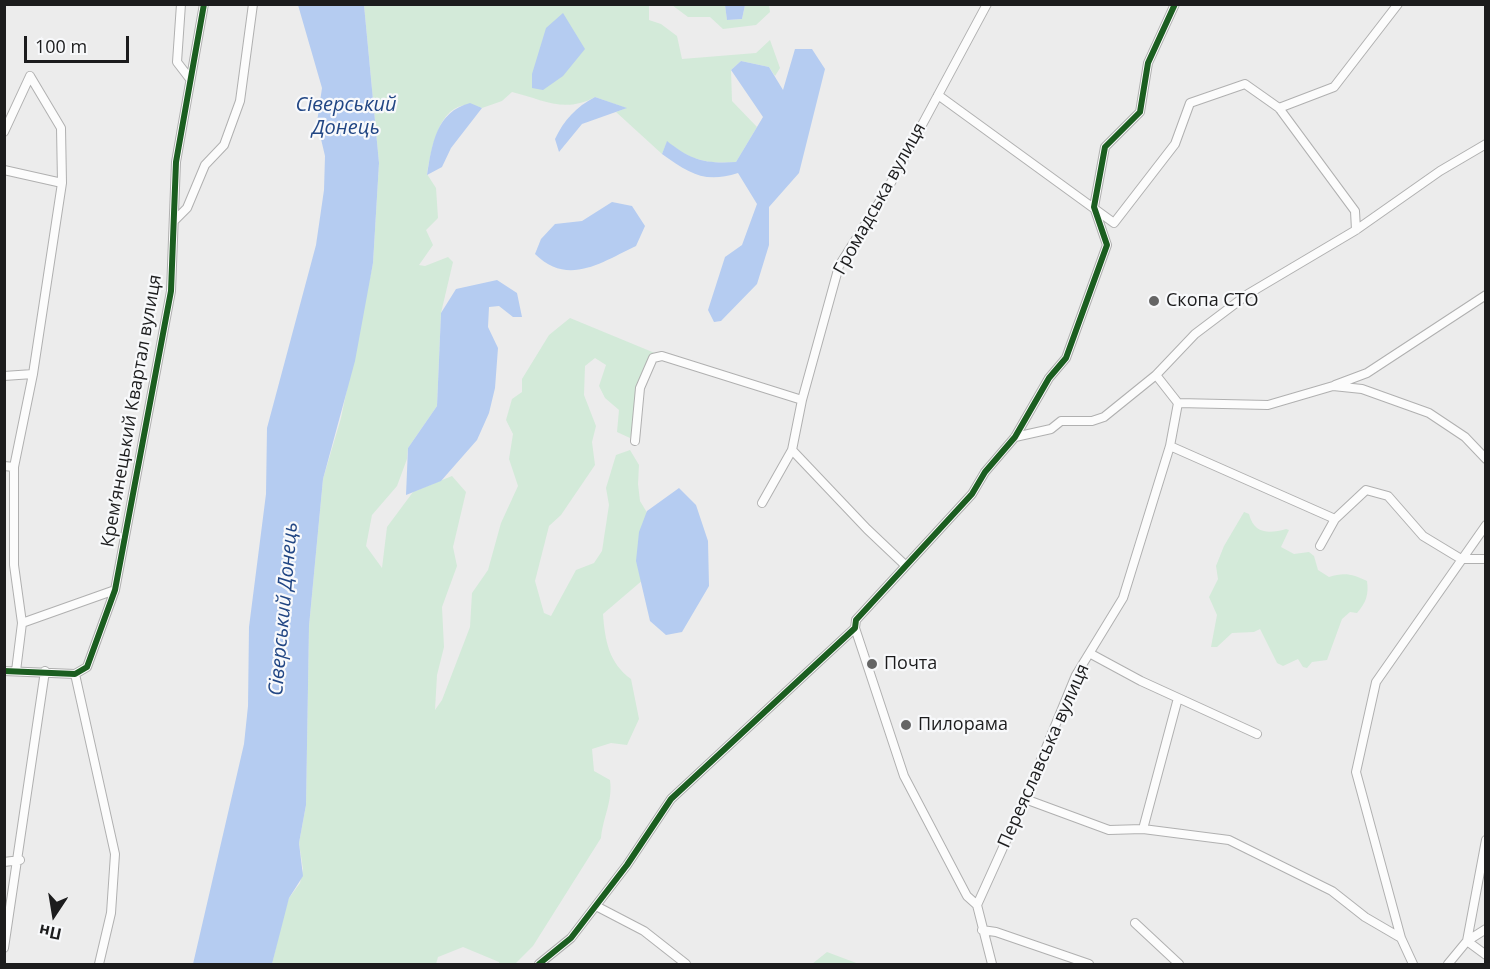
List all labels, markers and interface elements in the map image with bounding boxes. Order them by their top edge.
scale bar [27,24,132,62]
text: 100 m [35,34,87,58]
water label: Сіверський Донець [295,93,397,140]
street label: Громадська вулиця [829,119,931,279]
street label: Крем’янецький Квартал вулиця [97,273,167,549]
place label: Скопа СТО [1166,290,1259,312]
marker: Скопа СТО [1147,294,1161,308]
water label: Сіверський Донець [264,521,304,697]
place label: Почта [884,653,937,675]
marker: Почта [865,657,879,671]
street label: Переяславська вулиця [994,661,1094,851]
place label: Пилорама [918,714,1008,736]
marker: Пилорама [899,718,913,732]
north arrow [24,885,84,945]
text: Пн [37,920,64,946]

